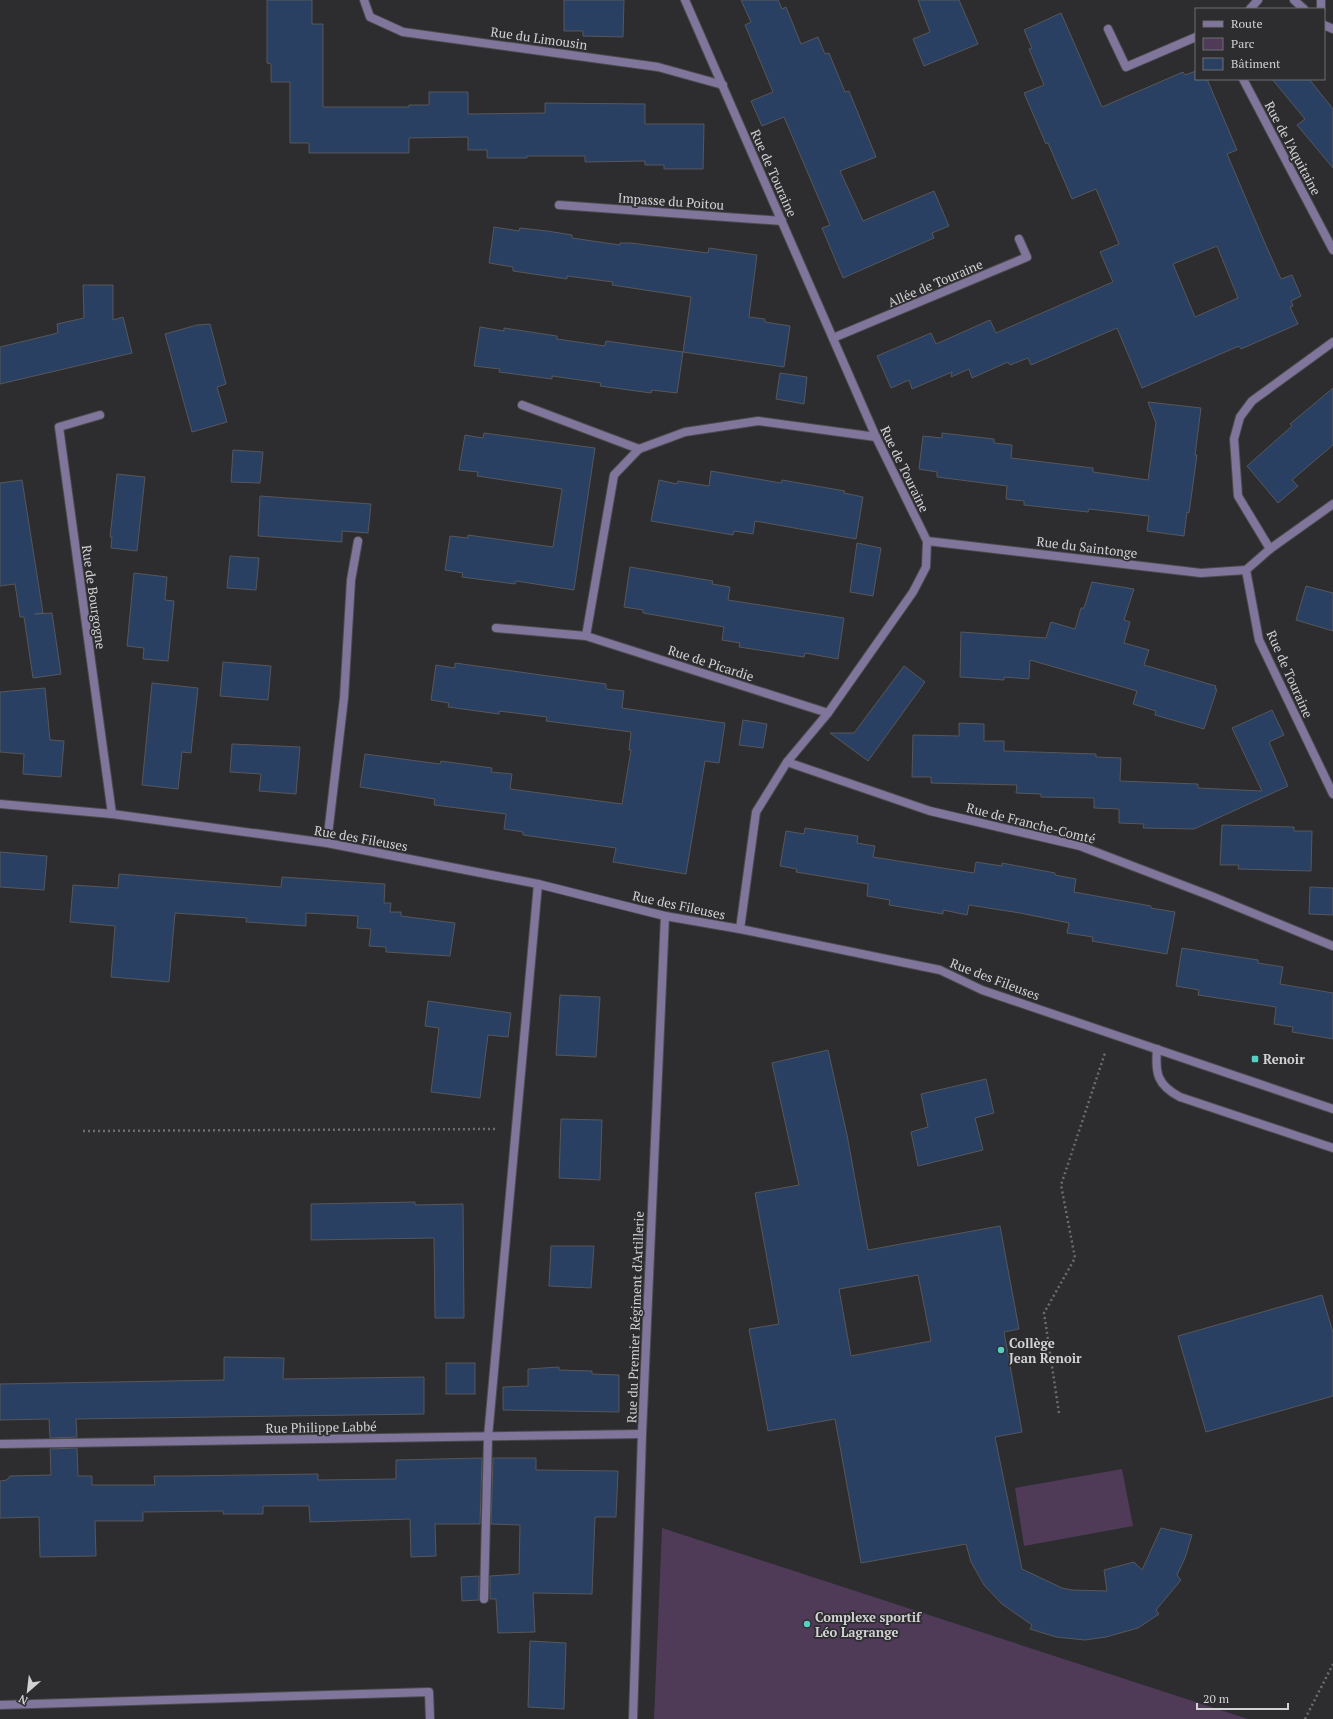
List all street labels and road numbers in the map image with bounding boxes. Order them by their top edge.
street label: Rue du Limousin [489,22,589,54]
street label: Rue de l'Aquitaine [1261,98,1325,198]
street label: Rue de Touraine [747,126,801,220]
street label: Impasse du Poitou [617,188,725,214]
street label: Allée de Touraine [885,255,985,311]
street label: Rue de Touraine [876,423,934,515]
street label: Rue du Saintonge [1036,532,1138,562]
street label: Rue de Bourgogne [78,544,110,650]
street label: Rue de Touraine [1263,627,1317,721]
street label: Rue de Picardie [666,641,756,685]
street label: Rue de Franche-Comté [965,798,1097,848]
street label: Rue des Fileuses [313,821,409,855]
street label: Rue des Fileuses [631,886,727,924]
street label: Rue des Fileuses [948,954,1042,1004]
street label: Rue du Premier Régiment d'Artillerie [622,1211,648,1423]
street label: Rue Philippe Labbé [265,1417,377,1437]

